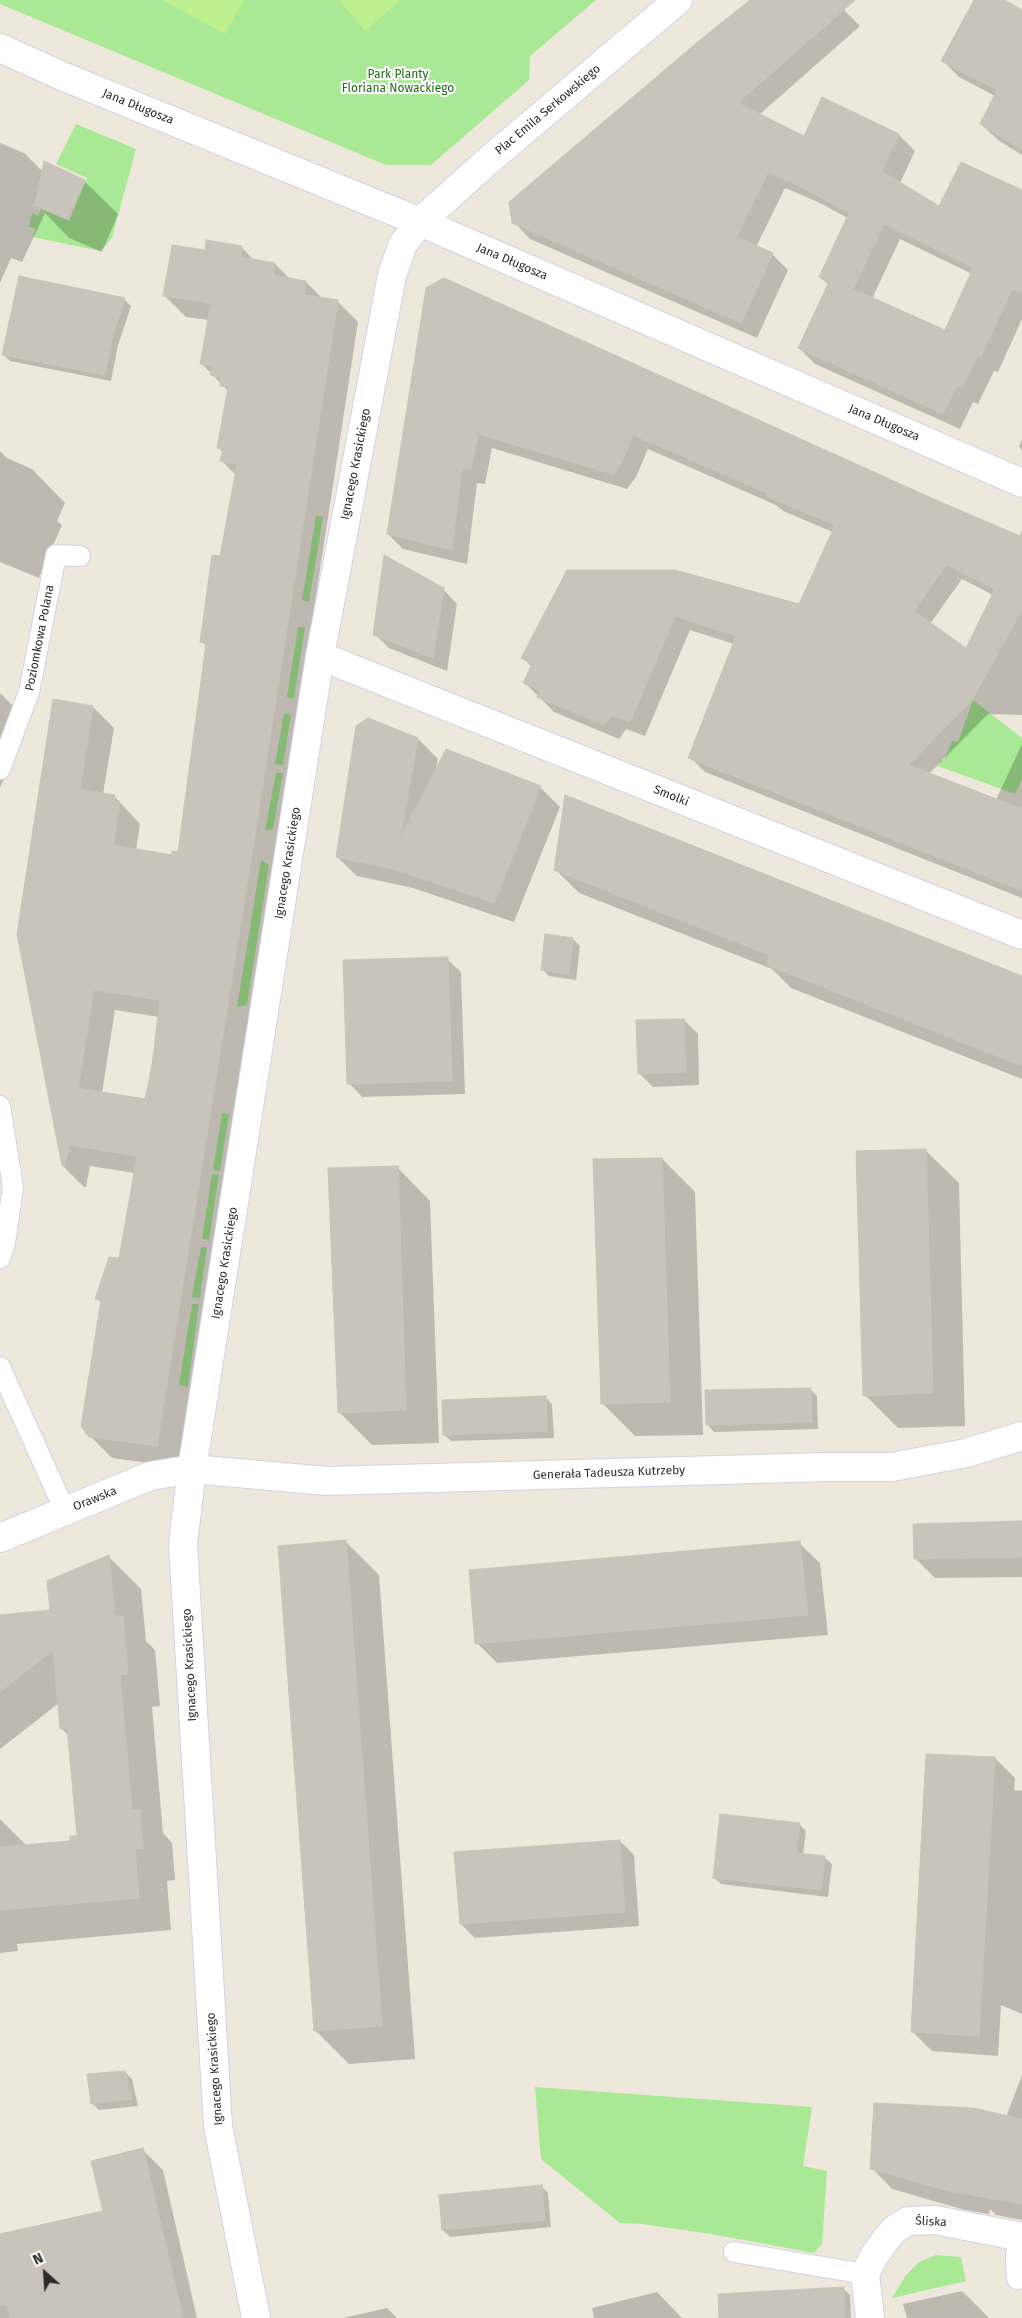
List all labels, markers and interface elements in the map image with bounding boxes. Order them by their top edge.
street label: Plac Emila Serkowskiego [492,62,604,158]
park label: Park Planty Floriana Nowackiego [342,68,454,96]
street label: Jana Długosza [100,86,176,128]
street label: Jana Długosza [474,241,550,283]
street label: Jana Długosza [846,402,922,444]
street label: Ignacego Krasickiego [338,407,374,521]
street label: Poziomkowa Polana [23,584,57,692]
street label: Smolki [651,782,691,810]
street label: Ignacego Krasickiego [272,806,304,920]
street label: Ignacego Krasickiego [209,1206,241,1320]
street label: Generała Tadeusza Kutrzeby [533,1463,685,1483]
street label: Orawska [71,1484,119,1514]
street label: Ignacego Krasickiego [180,1608,200,1722]
street label: Ignacego Krasickiego [204,2012,226,2126]
street label: Śliska [915,2214,947,2230]
north arrow [20,2248,70,2298]
text: N [30,2249,46,2269]

